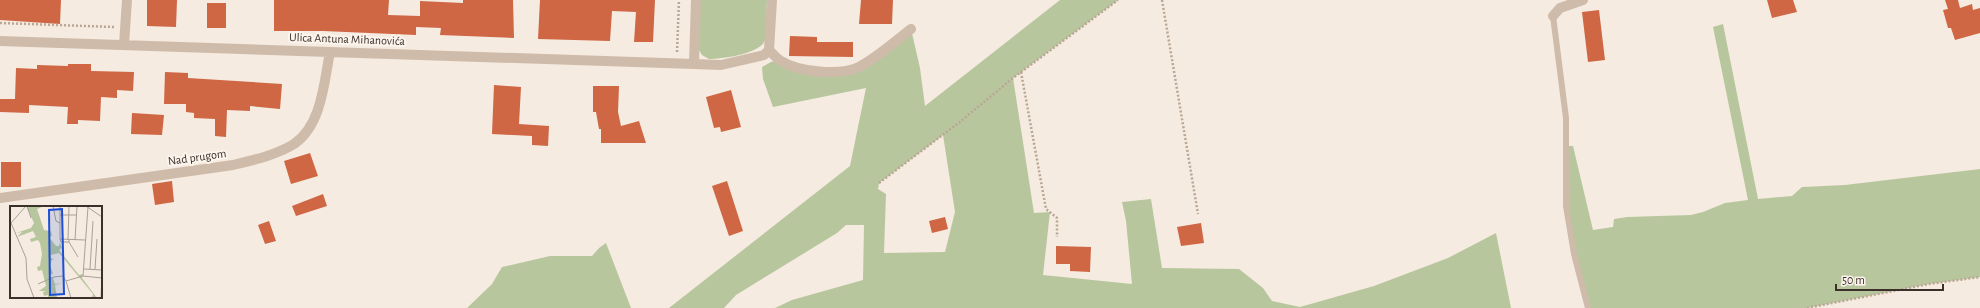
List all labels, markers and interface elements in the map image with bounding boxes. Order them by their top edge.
street label: Ulica Antuna Mihanovića [289,31,406,47]
street label: Nad prugom [167,147,227,167]
inset map [10,206,102,298]
scale bar [1836,266,1943,292]
text: 50 m [1842,274,1865,286]

